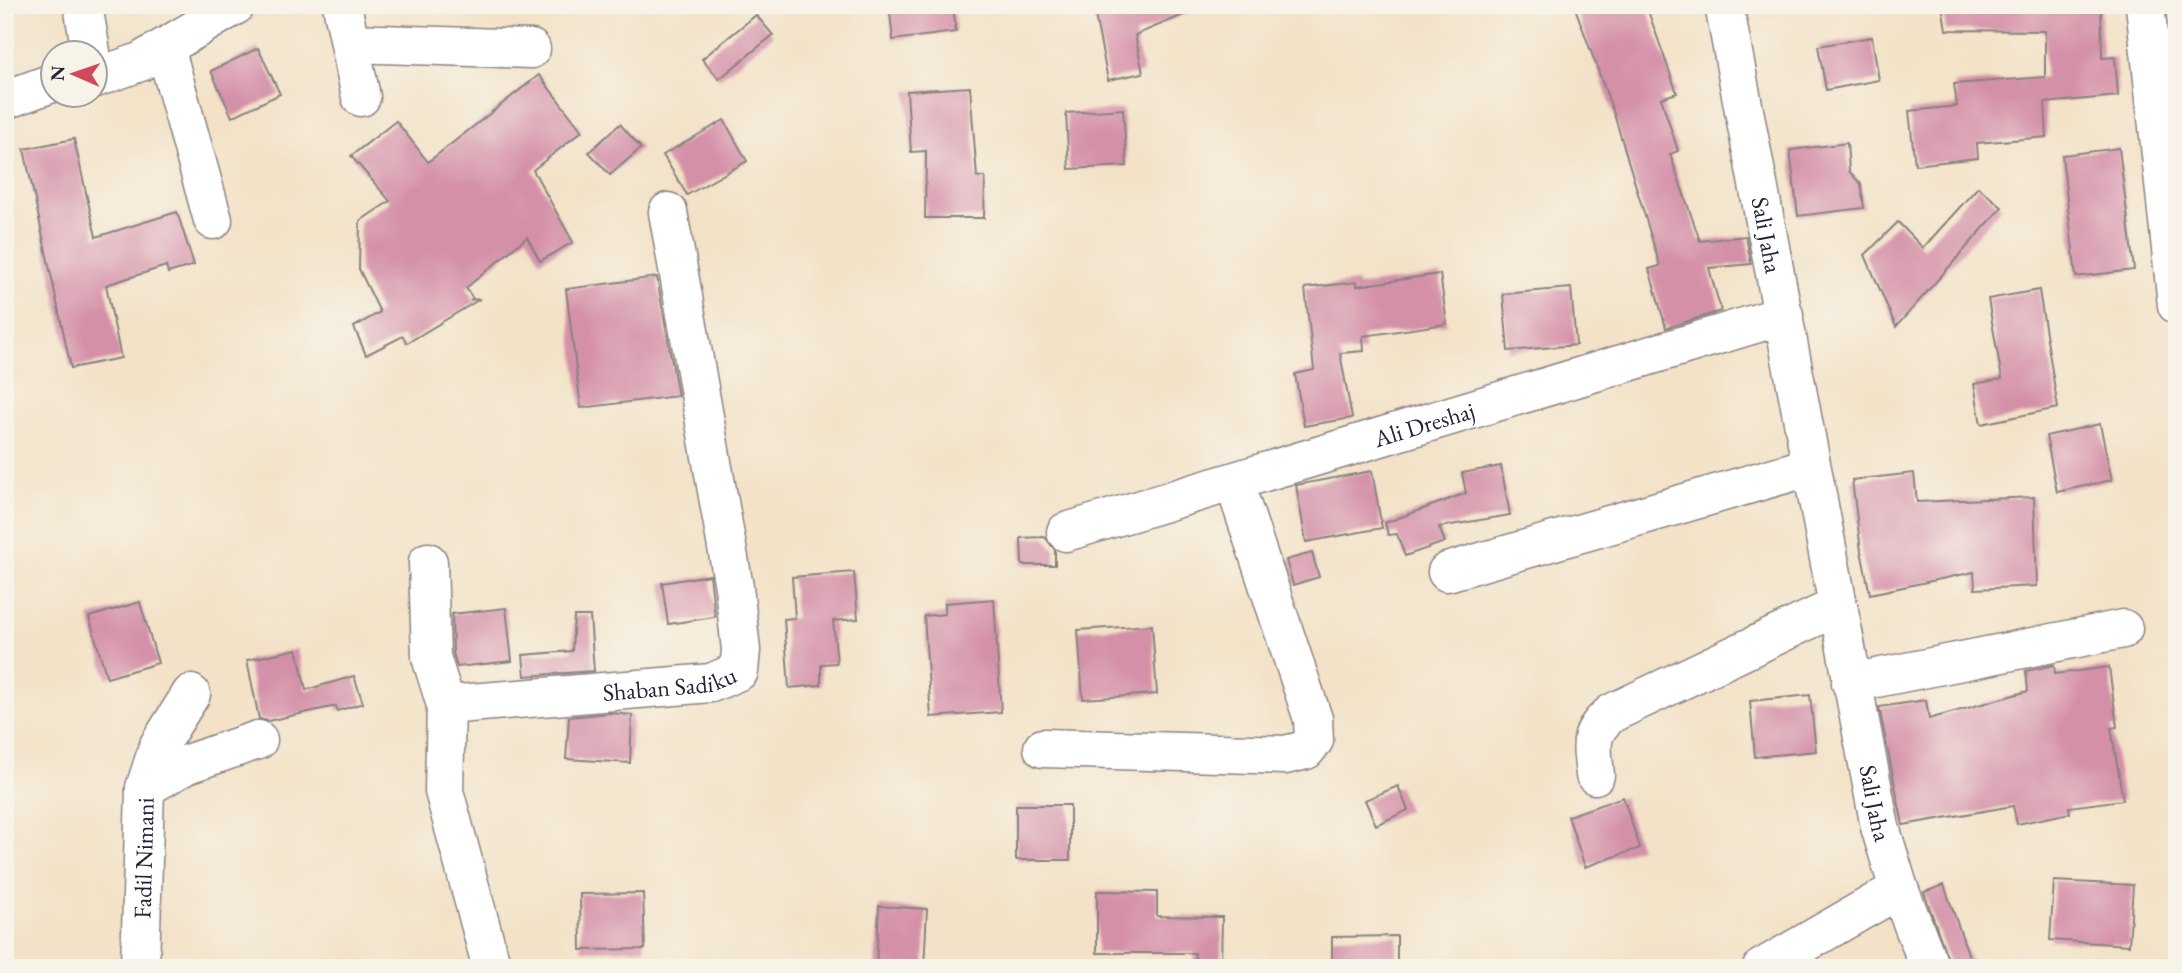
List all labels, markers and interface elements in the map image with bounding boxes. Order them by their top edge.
north arrow [38,38,108,108]
text: N [45,65,70,82]
street label: Sali Jaha [1745,194,1790,276]
street label: Ali Dreshaj [1369,394,1478,454]
street label: Shaban Sadiku [601,658,741,707]
street label: Sali Jaha [1853,762,1899,845]
street label: Fadil Nimani [126,797,160,919]

